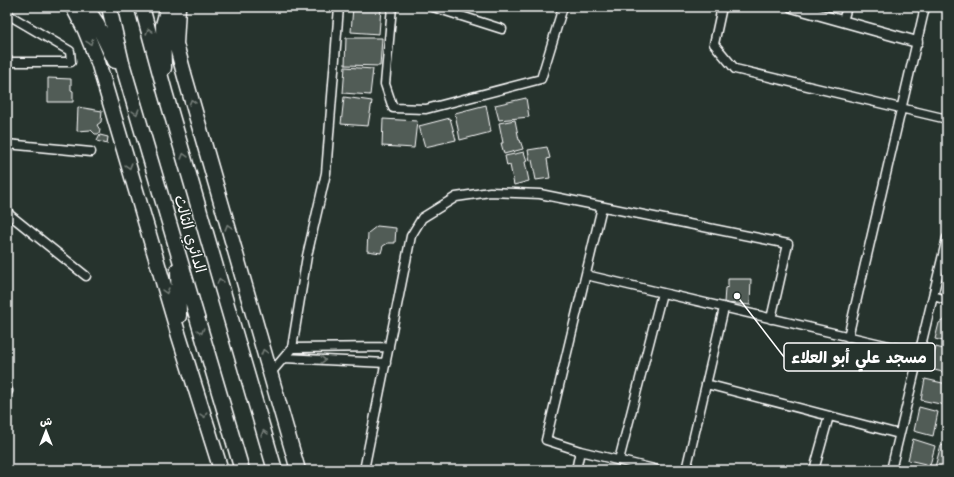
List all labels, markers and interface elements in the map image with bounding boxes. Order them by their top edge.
one-way arrow [145,28,153,34]
one-way arrow [85,38,93,46]
one-way arrow [188,99,197,106]
one-way arrow [131,109,140,116]
one-way arrow [180,153,189,160]
one-way arrow [124,162,133,169]
street label: الدائري الثالث [168,193,210,276]
one-way arrow [224,224,233,231]
one-way arrow [216,278,225,285]
one-way arrow [161,287,170,294]
one-way arrow [196,327,205,334]
callout: مسجد علي أبو العلاء [784,343,935,371]
text: مسجد علي أبو العلاء [791,347,927,372]
one-way arrow [260,349,269,356]
one-way arrow [320,355,326,364]
north arrow [26,411,66,451]
one-way arrow [199,411,208,418]
text: ش [40,415,52,428]
one-way arrow [260,429,269,436]

